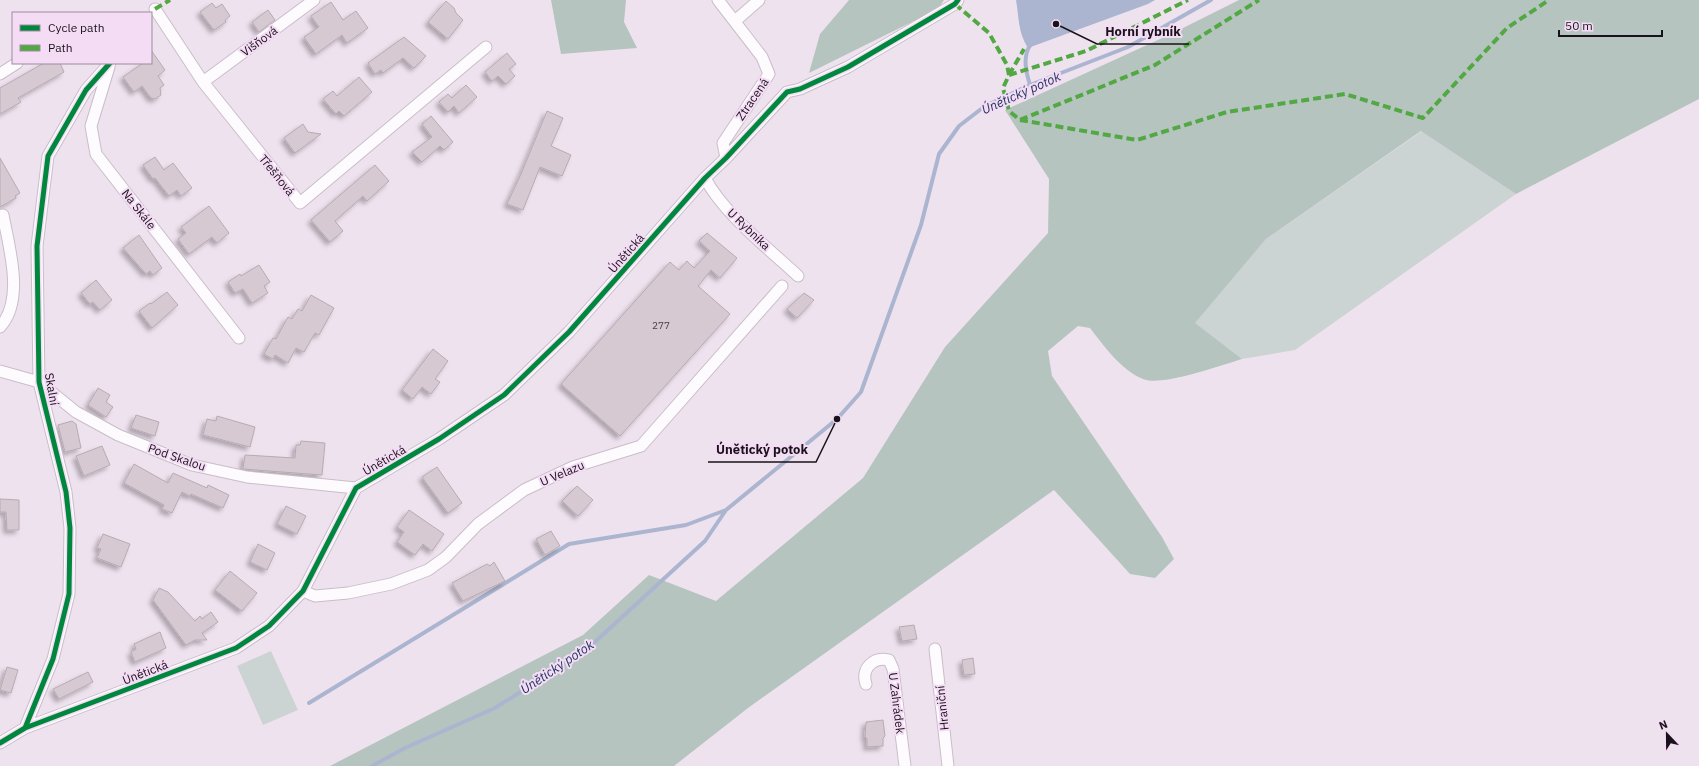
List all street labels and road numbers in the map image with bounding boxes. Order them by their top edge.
street label: Višňová [238,22,281,59]
street label: Ztracená [732,75,772,123]
street label: Třešňová [256,151,299,199]
street label: Na Skále [119,186,160,233]
street label: U Rybníka [724,205,774,254]
street label: Únětická [605,230,648,276]
street label: Skalní [42,372,62,406]
street label: Pod Skalou [146,440,208,474]
street label: Únětická [360,441,409,478]
street label: U Velazu [538,457,586,489]
street label: Únětická [120,656,170,688]
street label: U Zahrádek [886,671,908,735]
street label: Hraniční [932,685,952,731]

